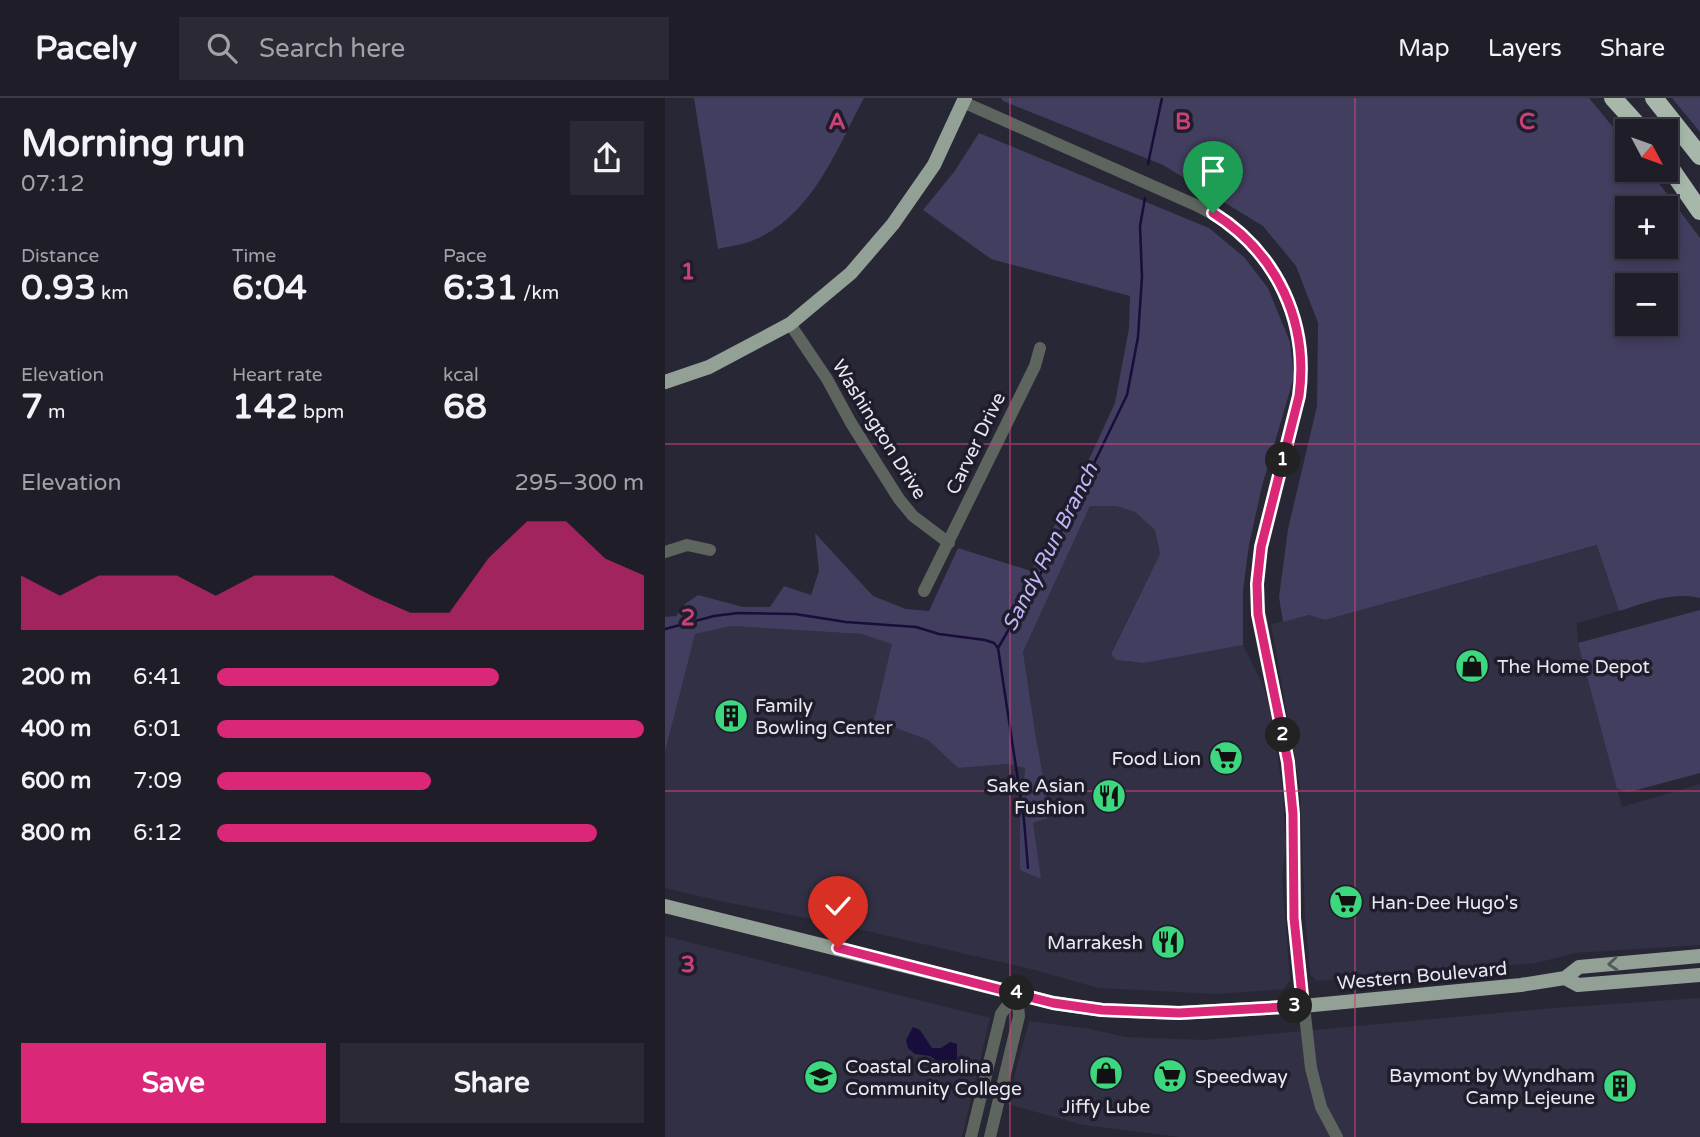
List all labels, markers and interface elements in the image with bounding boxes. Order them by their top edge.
search box [179,17,669,80]
text: Pacely [35,29,137,68]
icon: search [203,29,241,67]
text: Search here [259,33,405,64]
text: Map [1398,34,1450,63]
text: Layers [1488,34,1562,63]
text: Share [1600,34,1665,63]
text: A [828,108,846,136]
text: B [1175,108,1191,136]
text: C [1519,108,1535,136]
north arrow [1615,119,1678,182]
map controls [1615,119,1678,336]
text: Morning run [21,121,245,167]
button: share [570,121,644,195]
pin [1183,141,1243,213]
icon: arrive [1194,152,1232,190]
text: 07:12 [21,170,85,198]
button: + [1615,196,1678,259]
text: Distance [21,245,99,267]
text: Time [232,245,276,267]
text: Pace [443,245,487,267]
text: 1 [681,258,695,286]
text: 0.93 [21,267,96,309]
text: 6:04 [232,267,307,309]
text: 6:31 [443,267,518,309]
button: − [1615,273,1678,336]
text: km [96,282,129,304]
text: /km [518,282,559,304]
street label: Washington Drive [827,356,931,503]
text: Elevation [21,364,104,386]
text: Heart rate [232,364,323,386]
text: kcal [443,364,479,386]
text: 7 [21,386,43,428]
text: 142 [232,386,298,428]
text: 68 [443,386,487,428]
street label: Carver Drive [942,389,1010,498]
text: m [43,401,65,423]
text: bpm [298,401,344,423]
pin: 1 [1265,442,1301,478]
text: 1 [1277,448,1288,470]
water label: Sandy Run Branch [997,458,1104,635]
text: Elevation [21,469,122,497]
text: 295–300 m [515,469,644,497]
text: 2 [681,604,695,632]
shop icon: The Home Depot [1453,647,1491,685]
place label: The Home Depot [1497,656,1650,678]
text: 200 m [21,663,91,691]
text: 6:41 [133,663,182,691]
place label: Family Bowling Center [755,695,893,739]
building icon: Family Bowling Center [712,697,750,735]
text: 400 m [21,715,91,743]
text: 6:01 [133,715,182,743]
pin: 2 [1265,718,1301,752]
text: 2 [1277,723,1288,745]
supermarket icon: Food Lion [1207,739,1245,777]
place label: Food Lion [1111,748,1201,770]
text: 600 m [21,767,91,795]
text: 7:09 [133,767,182,795]
place label: Sake Asian Fushion [986,775,1085,819]
restaurant icon: Sake Asian Fushion [1090,777,1128,815]
text: 800 m [21,819,91,847]
text: 6:12 [133,819,182,847]
pin [808,876,868,948]
supermarket icon: Han-Dee Hugo's [1327,883,1365,921]
icon: check [819,887,857,925]
place label: Han-Dee Hugo's [1371,892,1518,914]
restaurant icon: Marrakesh [1149,923,1187,961]
place label: Marrakesh [1047,932,1143,954]
text: 3 [681,951,695,979]
one-way arrow [1607,956,1618,971]
street label: Western Boulevard [1336,958,1508,994]
pin: 4 [999,976,1035,1010]
text: 4 [1011,981,1022,1003]
pin: 3 [1277,988,1313,1024]
text: 3 [1289,994,1300,1016]
button: Save [21,1043,326,1123]
button: Share [340,1043,644,1123]
shop icon: Jiffy Lube [1087,1054,1125,1092]
place label: Coastal Carolina Community College [845,1056,1022,1100]
supermarket icon: Speedway [1151,1057,1189,1095]
school or university icon: Coastal Carolina Community College [802,1058,840,1096]
place label: Baymont by Wyndham Camp Lejeune [1389,1065,1595,1109]
place label: Speedway [1195,1066,1288,1088]
building icon: Baymont by Wyndham Camp Lejeune [1601,1067,1639,1105]
place label: Jiffy Lube [1062,1096,1150,1118]

